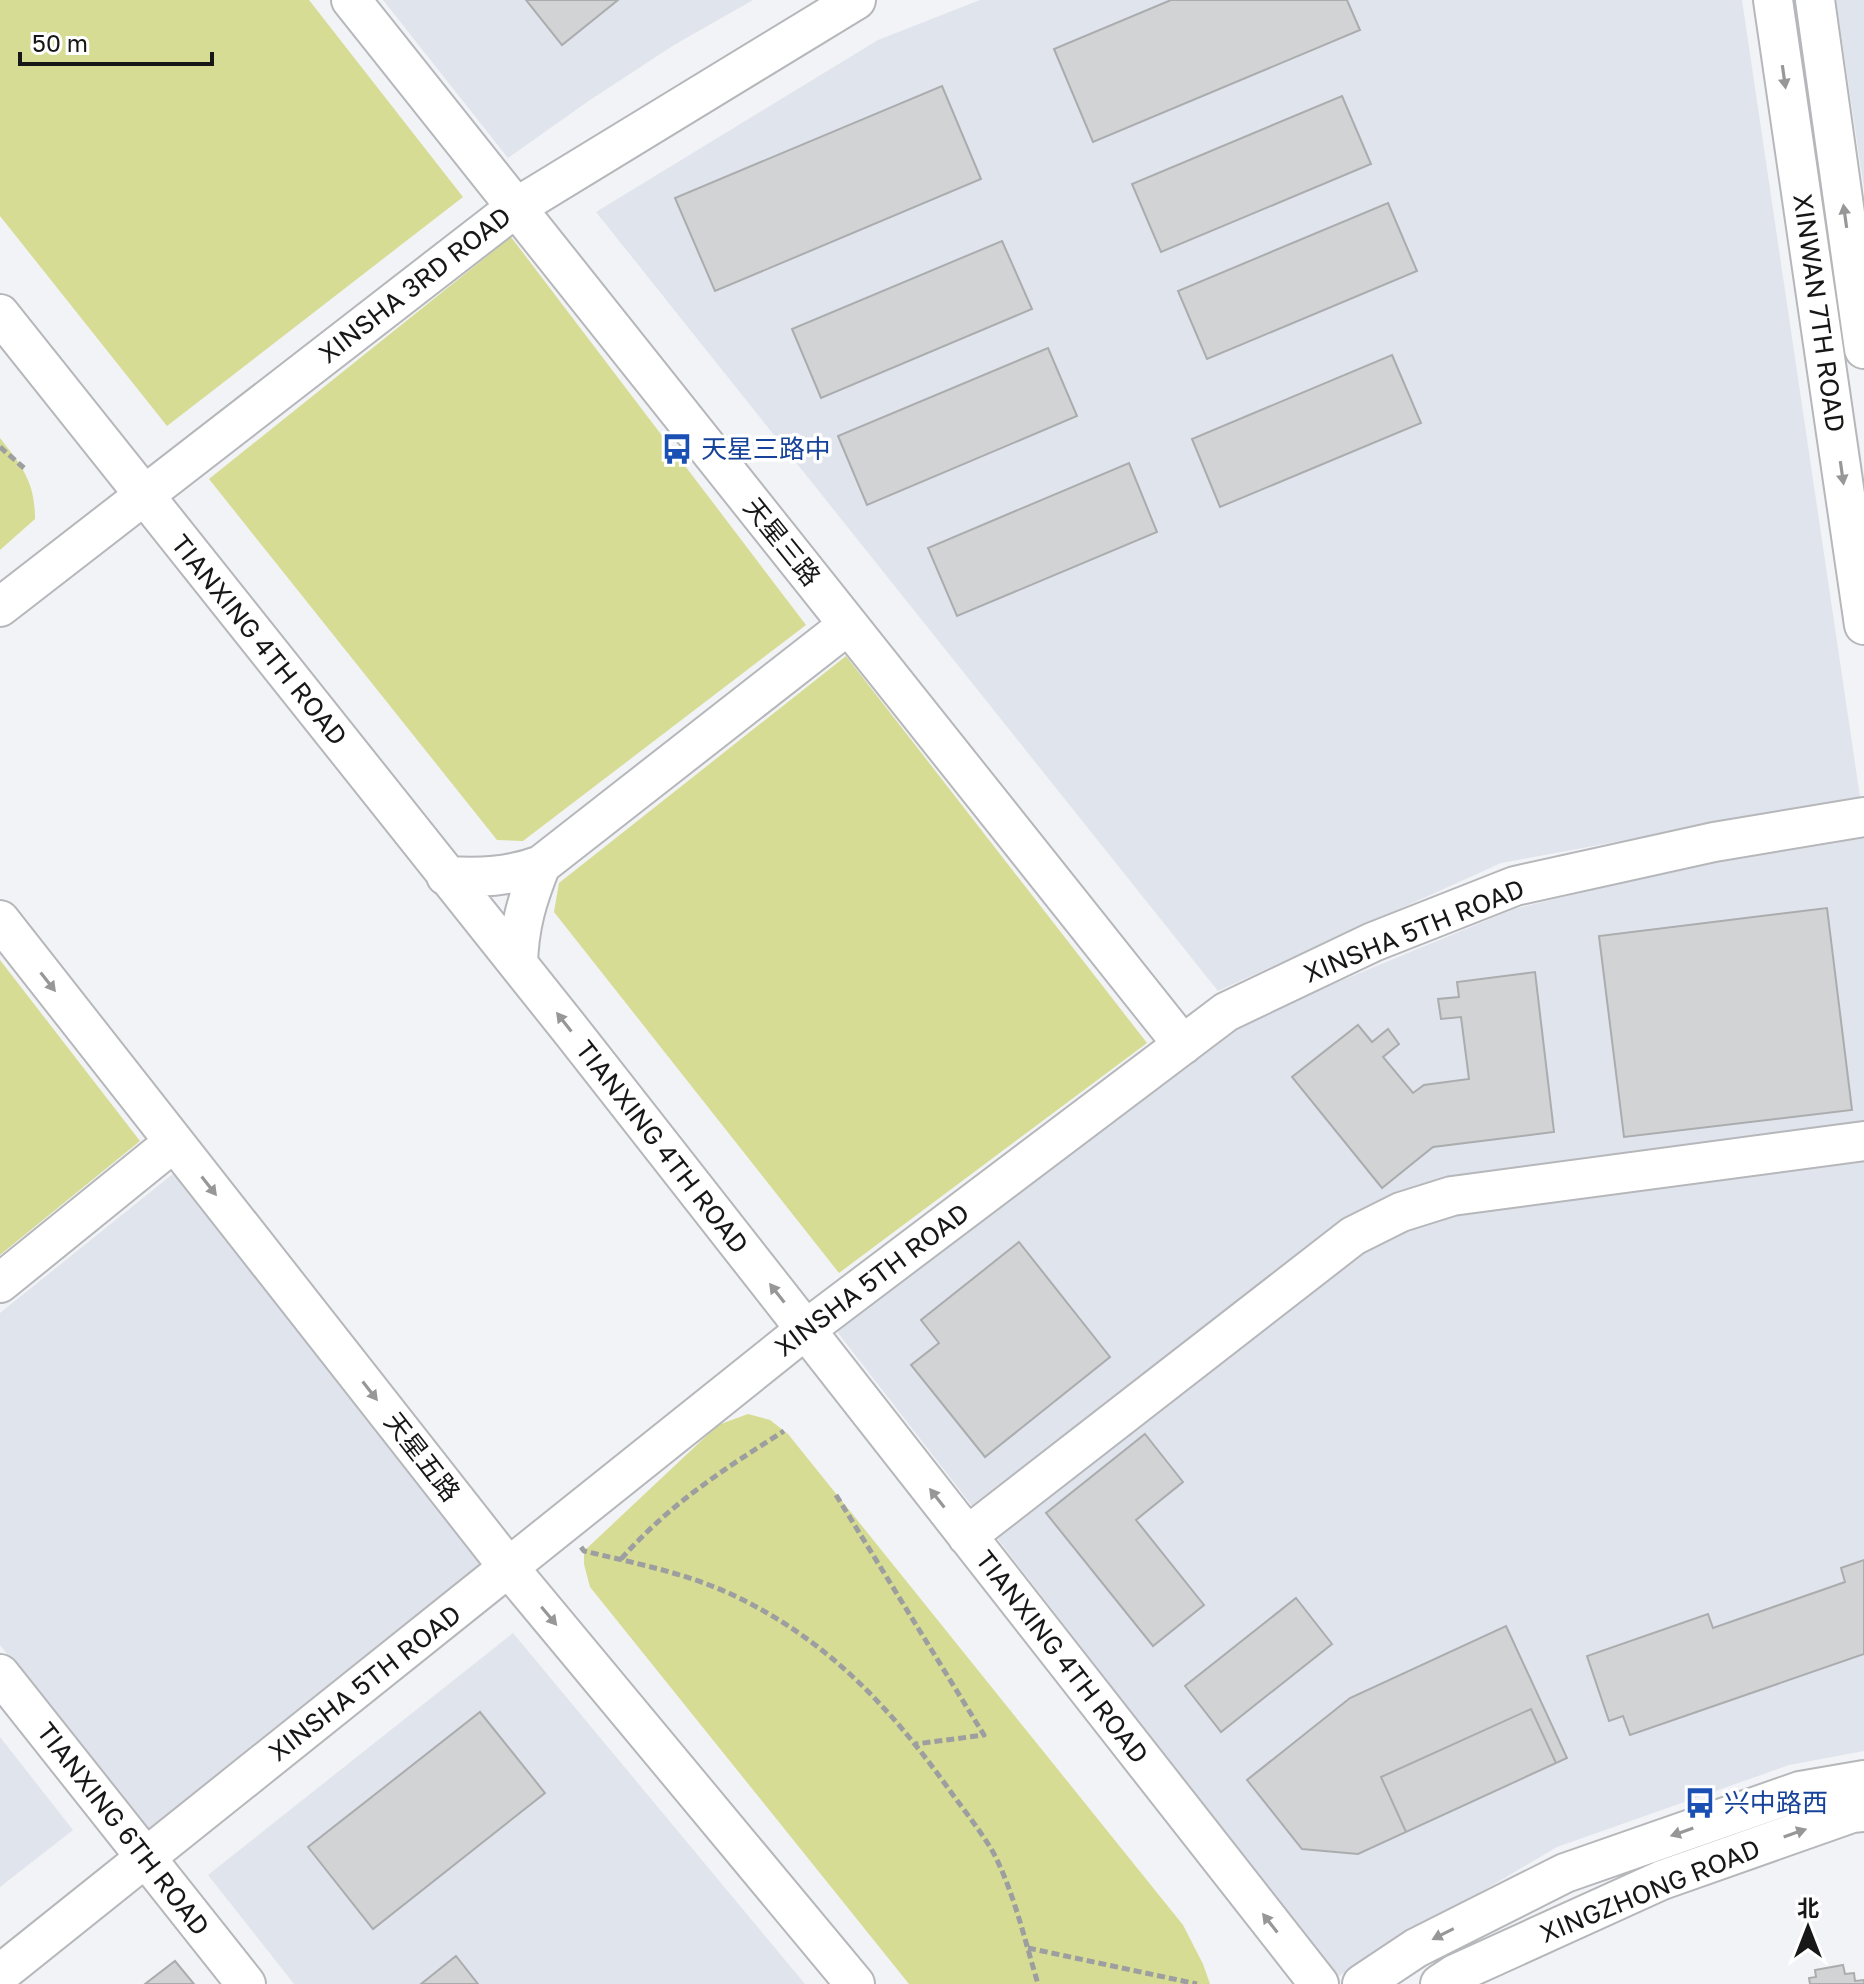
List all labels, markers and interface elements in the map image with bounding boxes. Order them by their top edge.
scale bar [20,16,212,66]
text: 50 m [32,28,88,57]
one-way arrow [1778,65,1791,90]
street label: XINWAN 7TH ROAD [1787,192,1852,434]
street label: XINSHA 3RD ROAD [313,200,517,369]
one-way arrow [1838,204,1851,229]
bus stop icon: 天星三路中 [660,432,694,466]
place label: 天星三路中 [701,433,831,464]
one-way arrow [1836,461,1849,486]
street label: 天星三路 [738,492,827,592]
street label: TIANXING 4TH ROAD [165,528,354,751]
street label: XINSHA 5TH ROAD [1299,872,1529,989]
one-way arrow [40,972,56,992]
one-way arrow [556,1012,573,1033]
street label: TIANXING 4TH ROAD [570,1034,755,1259]
one-way arrow [200,1176,217,1196]
street label: XINSHA 5TH ROAD [769,1197,975,1363]
one-way arrow [769,1283,785,1303]
one-way arrow [361,1380,377,1401]
street label: 天星五路 [378,1406,467,1507]
one-way arrow [929,1488,946,1508]
street label: TIANXING 4TH ROAD [970,1544,1155,1769]
street label: XINSHA 5TH ROAD [263,1598,467,1767]
one-way arrow [540,1606,557,1626]
street label: TIANXING 6TH ROAD [31,1716,216,1941]
bus stop icon: 兴中路西 [1683,1786,1717,1820]
place label: 兴中路西 [1724,1787,1828,1818]
one-way arrow [1670,1827,1694,1839]
one-way arrow [1783,1827,1807,1839]
street label: XINGZHONG ROAD [1535,1832,1764,1949]
north arrow [1768,1888,1848,1968]
text: 北 [1797,1894,1819,1921]
one-way arrow [1263,1913,1279,1933]
one-way arrow [1432,1927,1455,1941]

